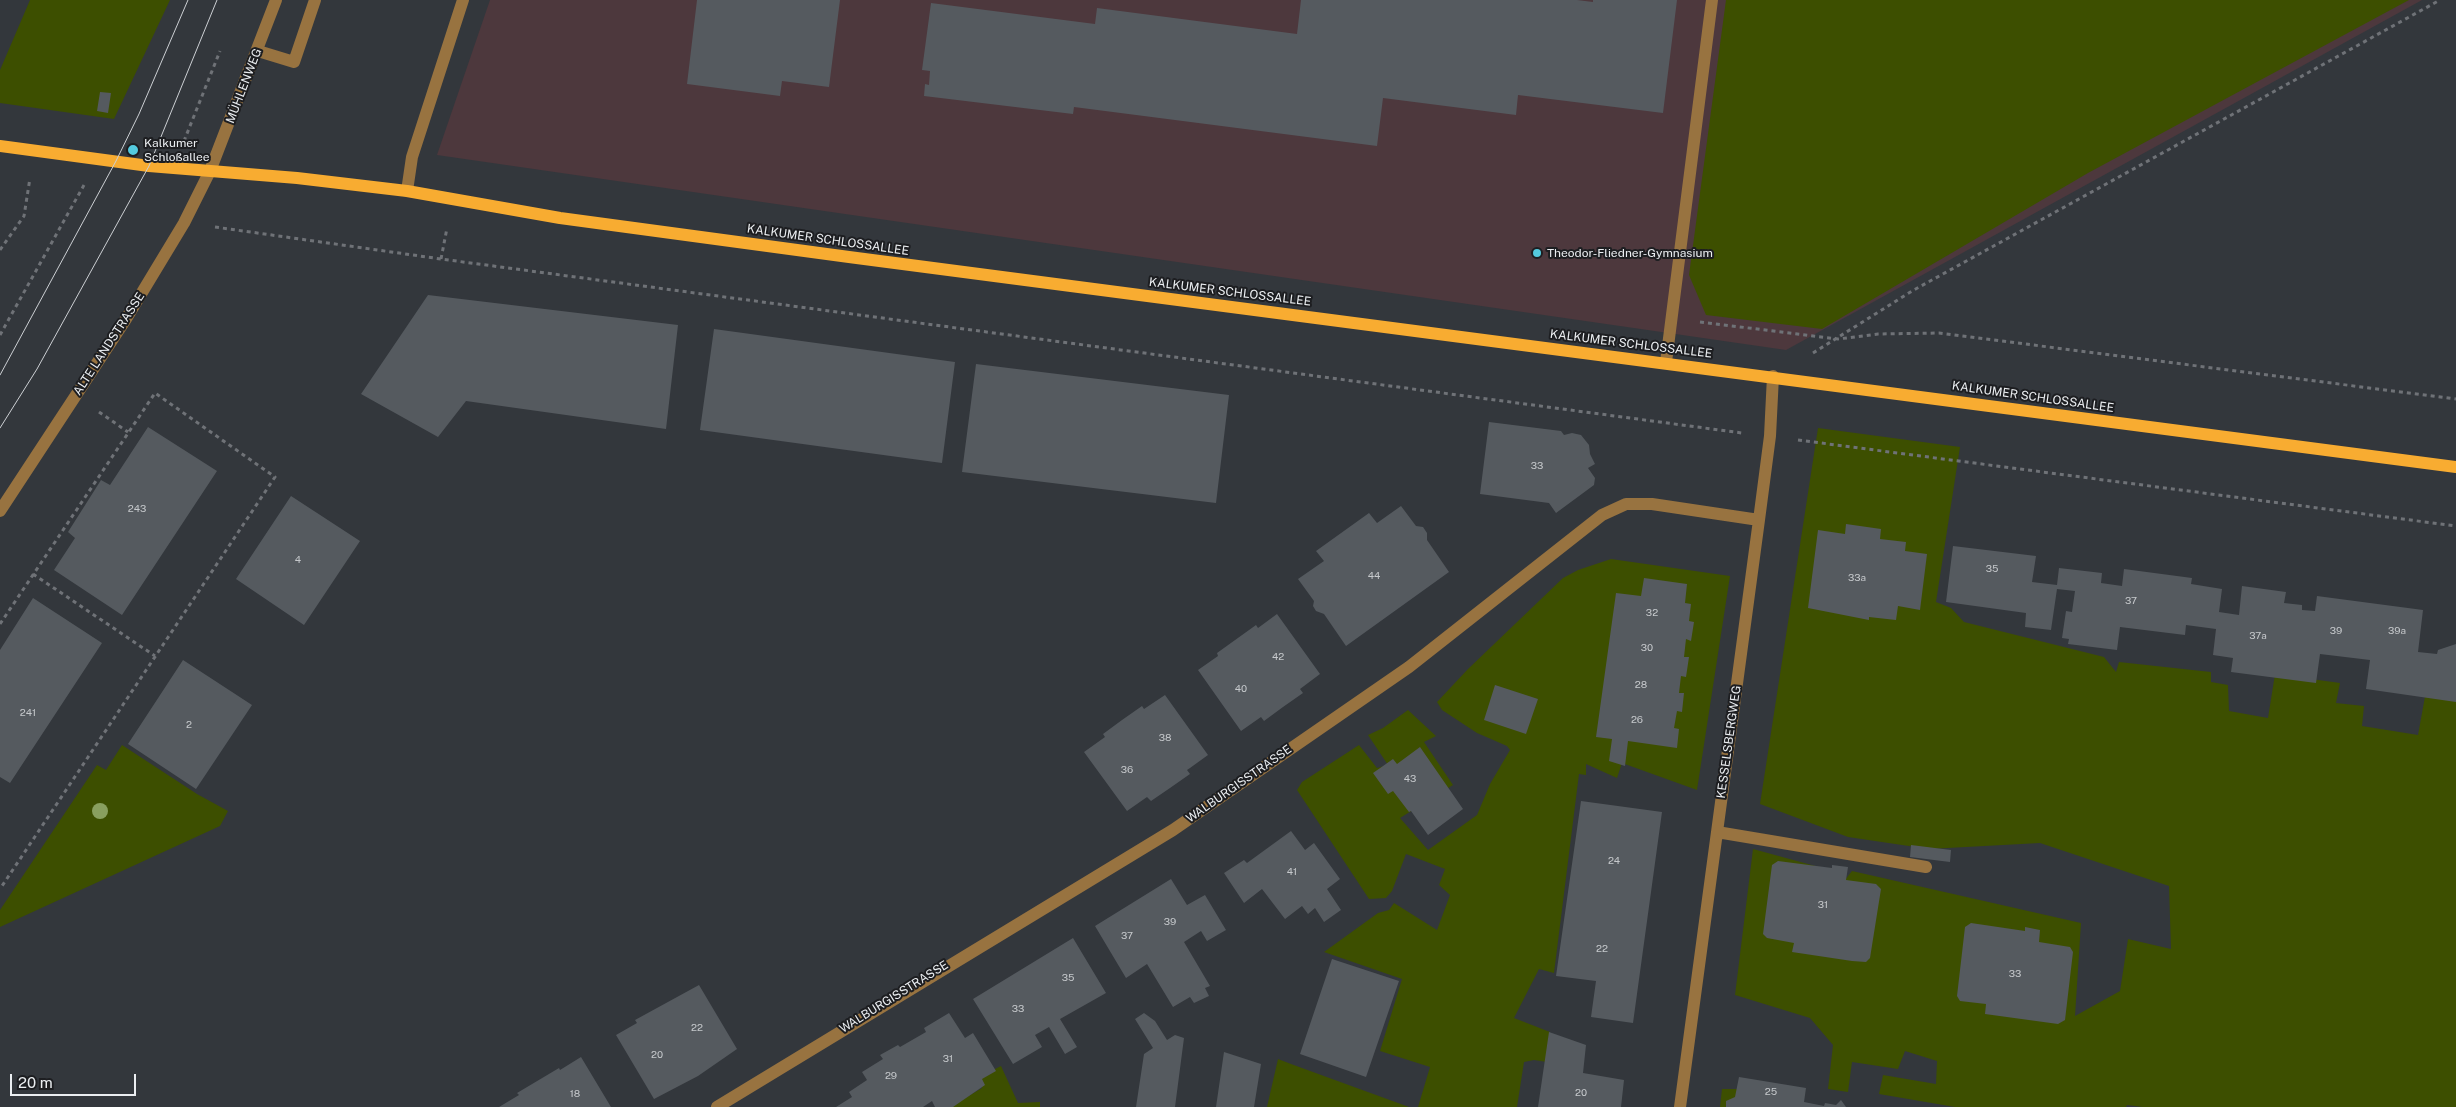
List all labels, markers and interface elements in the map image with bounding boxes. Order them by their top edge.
street label: MÜHLENWEG [223,46,265,126]
place label: Kalkumer Schloßallee [144,136,210,164]
marker: Kalkumer Schloßallee [126,143,140,157]
street label: KALKUMER SCHLOSSALLEE [746,221,910,259]
place label: Theodor-Fliedner-Gymnasium [1547,246,1713,260]
marker: Theodor-Fliedner-Gymnasium [1531,247,1543,259]
street label: KALKUMER SCHLOSSALLEE [1148,275,1312,309]
street label: ALTE LANDSTRASSE [70,290,148,398]
street label: KALKUMER SCHLOSSALLEE [1549,327,1713,361]
street label: KALKUMER SCHLOSSALLEE [1951,378,2115,416]
house number: 33 [1531,460,1543,472]
house number: 243 [128,503,146,515]
house number: 4 [295,554,301,566]
house number: 35 [1986,563,1998,575]
house number: 44 [1368,570,1380,582]
house number: 33a [1848,572,1866,584]
house number: 37 [2125,595,2137,607]
house number: 32 [1646,607,1658,619]
house number: 39 [2330,625,2342,637]
house number: 39a [2388,625,2406,637]
house number: 37a [2249,630,2267,642]
house number: 30 [1641,642,1653,654]
house number: 42 [1272,651,1284,663]
house number: 28 [1635,679,1647,691]
house number: 40 [1235,683,1247,695]
street label: KESSELSBERGWEG [1714,685,1744,799]
house number: 241 [20,707,36,719]
house number: 26 [1631,714,1643,726]
house number: 2 [186,719,192,731]
house number: 38 [1159,732,1171,744]
street label: WALBURGISSTRASSE [1184,742,1294,826]
house number: 36 [1121,764,1133,776]
house number: 43 [1404,773,1416,785]
house number: 24 [1608,855,1620,867]
house number: 41 [1287,866,1297,878]
house number: 31 [1818,899,1828,911]
house number: 39 [1164,916,1176,928]
house number: 37 [1121,930,1133,942]
house number: 22 [1596,943,1608,955]
street label: WALBURGISSTRASSE [837,958,951,1036]
house number: 33 [2009,968,2021,980]
house number: 35 [1062,972,1074,984]
house number: 33 [1012,1003,1024,1015]
house number: 22 [691,1022,703,1034]
house number: 20 [651,1049,663,1061]
house number: 31 [943,1053,953,1065]
scale bar [12,1064,139,1096]
house number: 29 [885,1070,897,1082]
text: 20 m [18,1074,53,1091]
house number: 25 [1765,1086,1777,1098]
house number: 20 [1575,1087,1587,1099]
house number: 18 [570,1088,580,1100]

